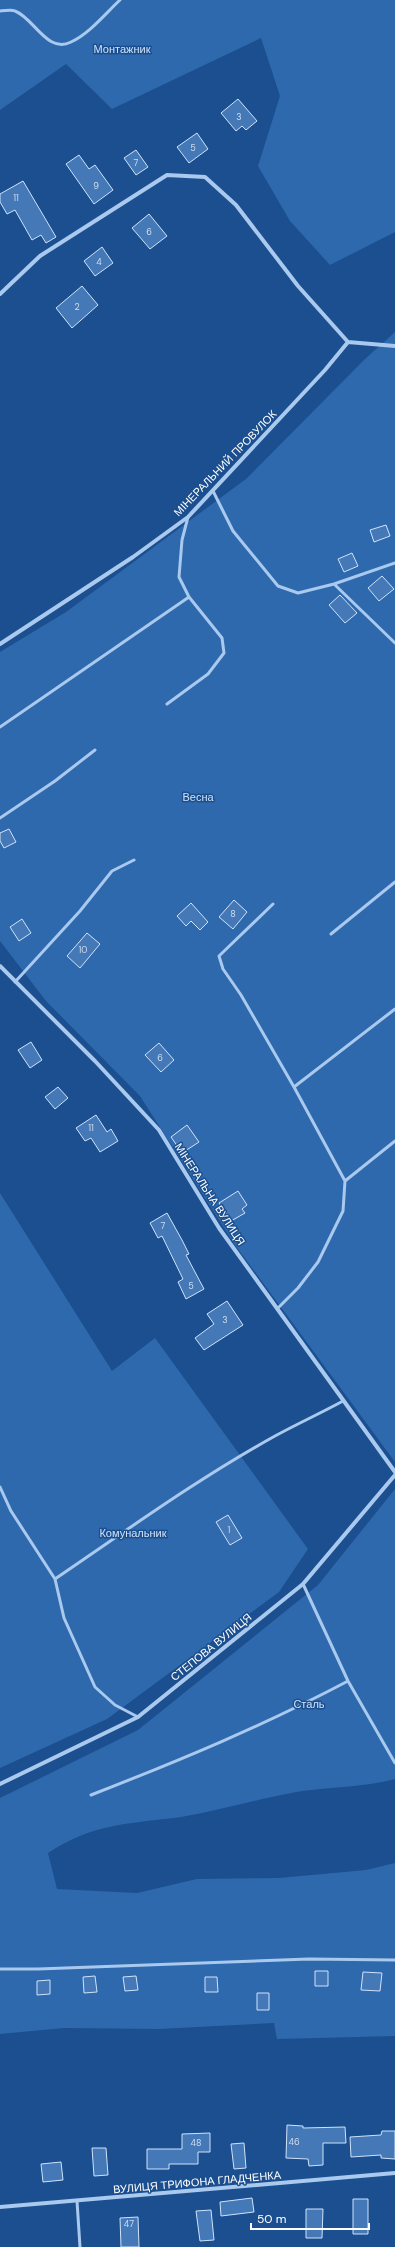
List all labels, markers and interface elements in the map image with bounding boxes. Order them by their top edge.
park label: Монтажник [94,42,151,56]
house number: 3 [236,111,242,123]
house number: 5 [190,142,196,154]
house number: 7 [134,157,139,169]
house number: 9 [93,180,99,192]
house number: 11 [13,192,19,204]
house number: 6 [146,226,152,238]
house number: 4 [96,256,102,268]
house number: 2 [74,301,80,313]
street label: МІНЕРАЛЬНИЙ ПРОВУЛОК [171,407,280,519]
park label: Весна [182,790,214,804]
house number: 8 [230,908,236,920]
house number: 10 [79,944,87,956]
house number: 6 [157,1052,163,1064]
house number: 11 [88,1122,94,1134]
street label: МІНЕРАЛЬНА ВУЛИЦЯ [172,1140,248,1248]
house number: 7 [161,1220,166,1232]
house number: 5 [188,1280,194,1292]
house number: 3 [222,1314,228,1326]
house number: 1 [228,1524,231,1536]
park label: Комунальник [99,1526,167,1540]
street label: СТЕПОВА ВУЛИЦЯ [168,1610,254,1684]
park label: Сталь [293,1697,325,1711]
house number: 46 [288,2136,300,2148]
house number: 48 [191,2137,201,2149]
street label: ВУЛИЦЯ ТРИФОНА ГЛАДЧЕНКА [112,2168,282,2196]
scale bar [251,2205,369,2231]
text: 50 m [257,2211,286,2227]
house number: 47 [124,2218,134,2230]

